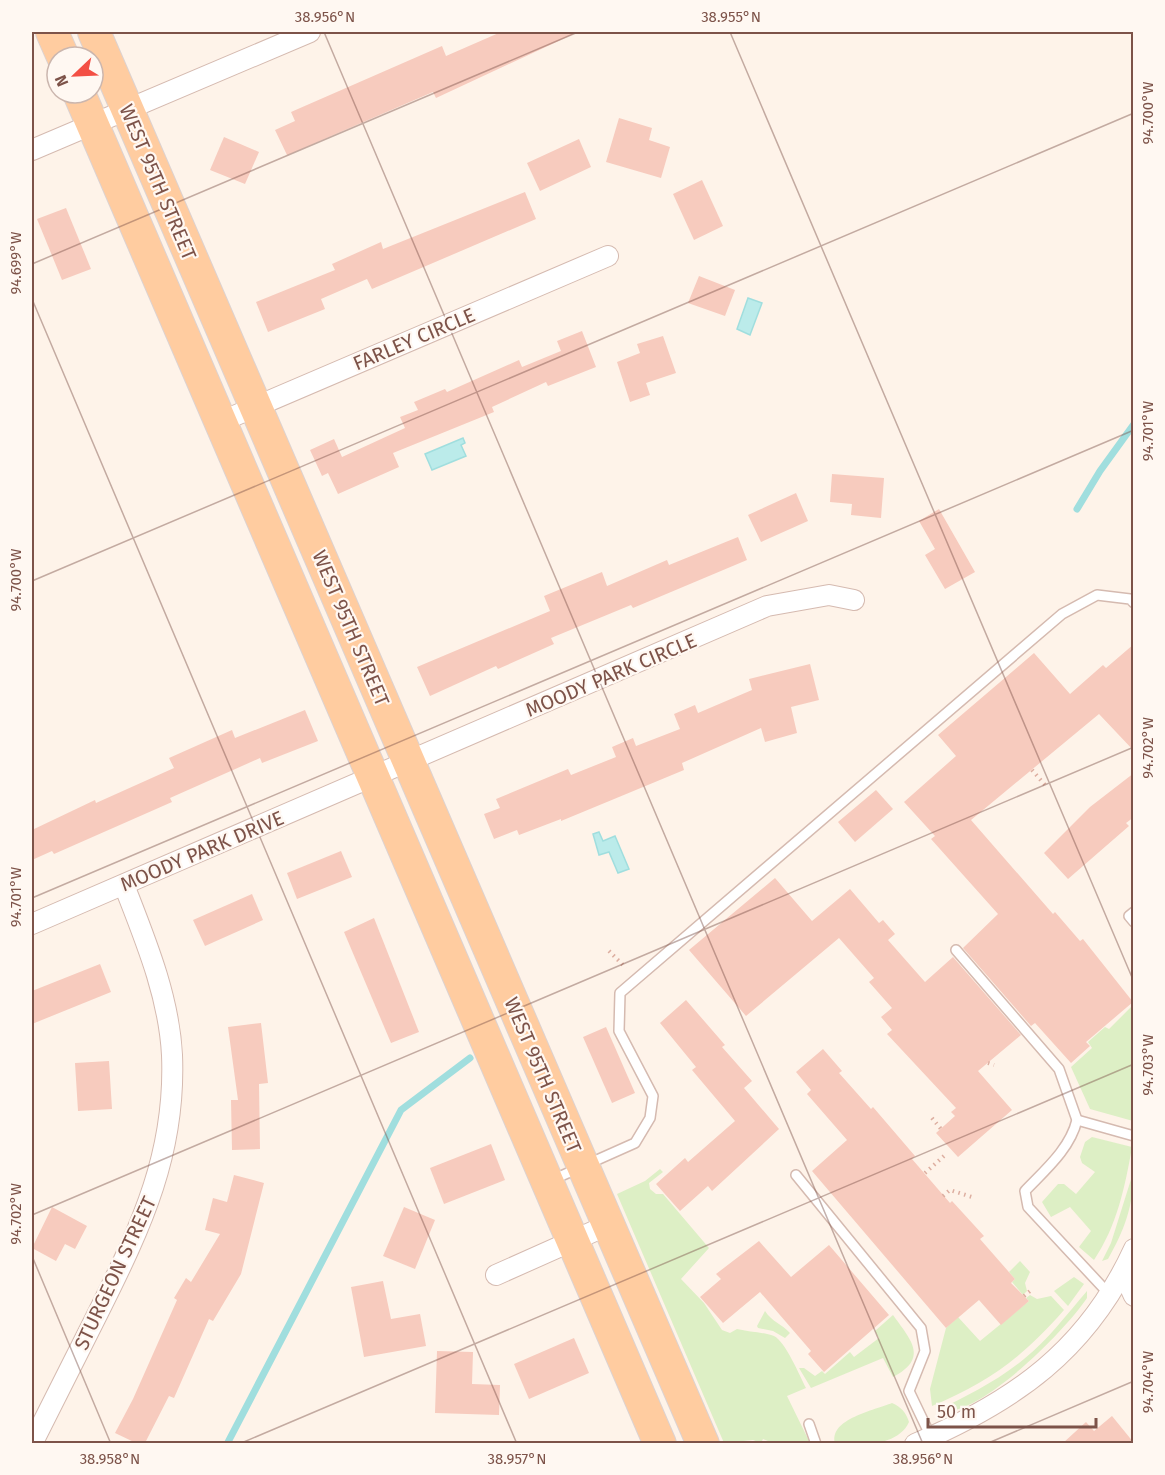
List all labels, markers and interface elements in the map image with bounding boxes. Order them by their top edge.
text: 38.956°N [295,8,355,26]
text: 38.955°N [701,8,761,26]
north arrow [45,45,105,105]
text: N [51,72,72,89]
text: 94.700°W [1139,81,1157,144]
street label: WEST 95TH STREET [114,101,202,264]
text: 94.699°W [7,231,25,294]
street label: FARLEY CIRCLE [349,303,479,375]
text: 94.701°W [1139,400,1157,461]
street label: WEST 95TH STREET [307,547,395,710]
text: 94.700°W [7,548,25,611]
street label: MOODY PARK CIRCLE [522,628,700,722]
text: 94.702°W [1139,717,1157,779]
street label: MOODY PARK DRIVE [117,806,287,896]
text: 94.701°W [7,866,25,927]
street label: WEST 95TH STREET [499,994,587,1157]
text: 94.703°W [1139,1034,1157,1096]
text: 94.702°W [7,1183,25,1245]
street label: STURGEON STREET [69,1192,161,1354]
text: 94.704°W [1139,1350,1157,1413]
scale bar [928,1391,1096,1429]
text: 50 m [937,1401,976,1423]
text: 38.958°N [80,1450,140,1468]
text: 38.957°N [488,1450,546,1468]
text: 38.956°N [893,1450,953,1468]

